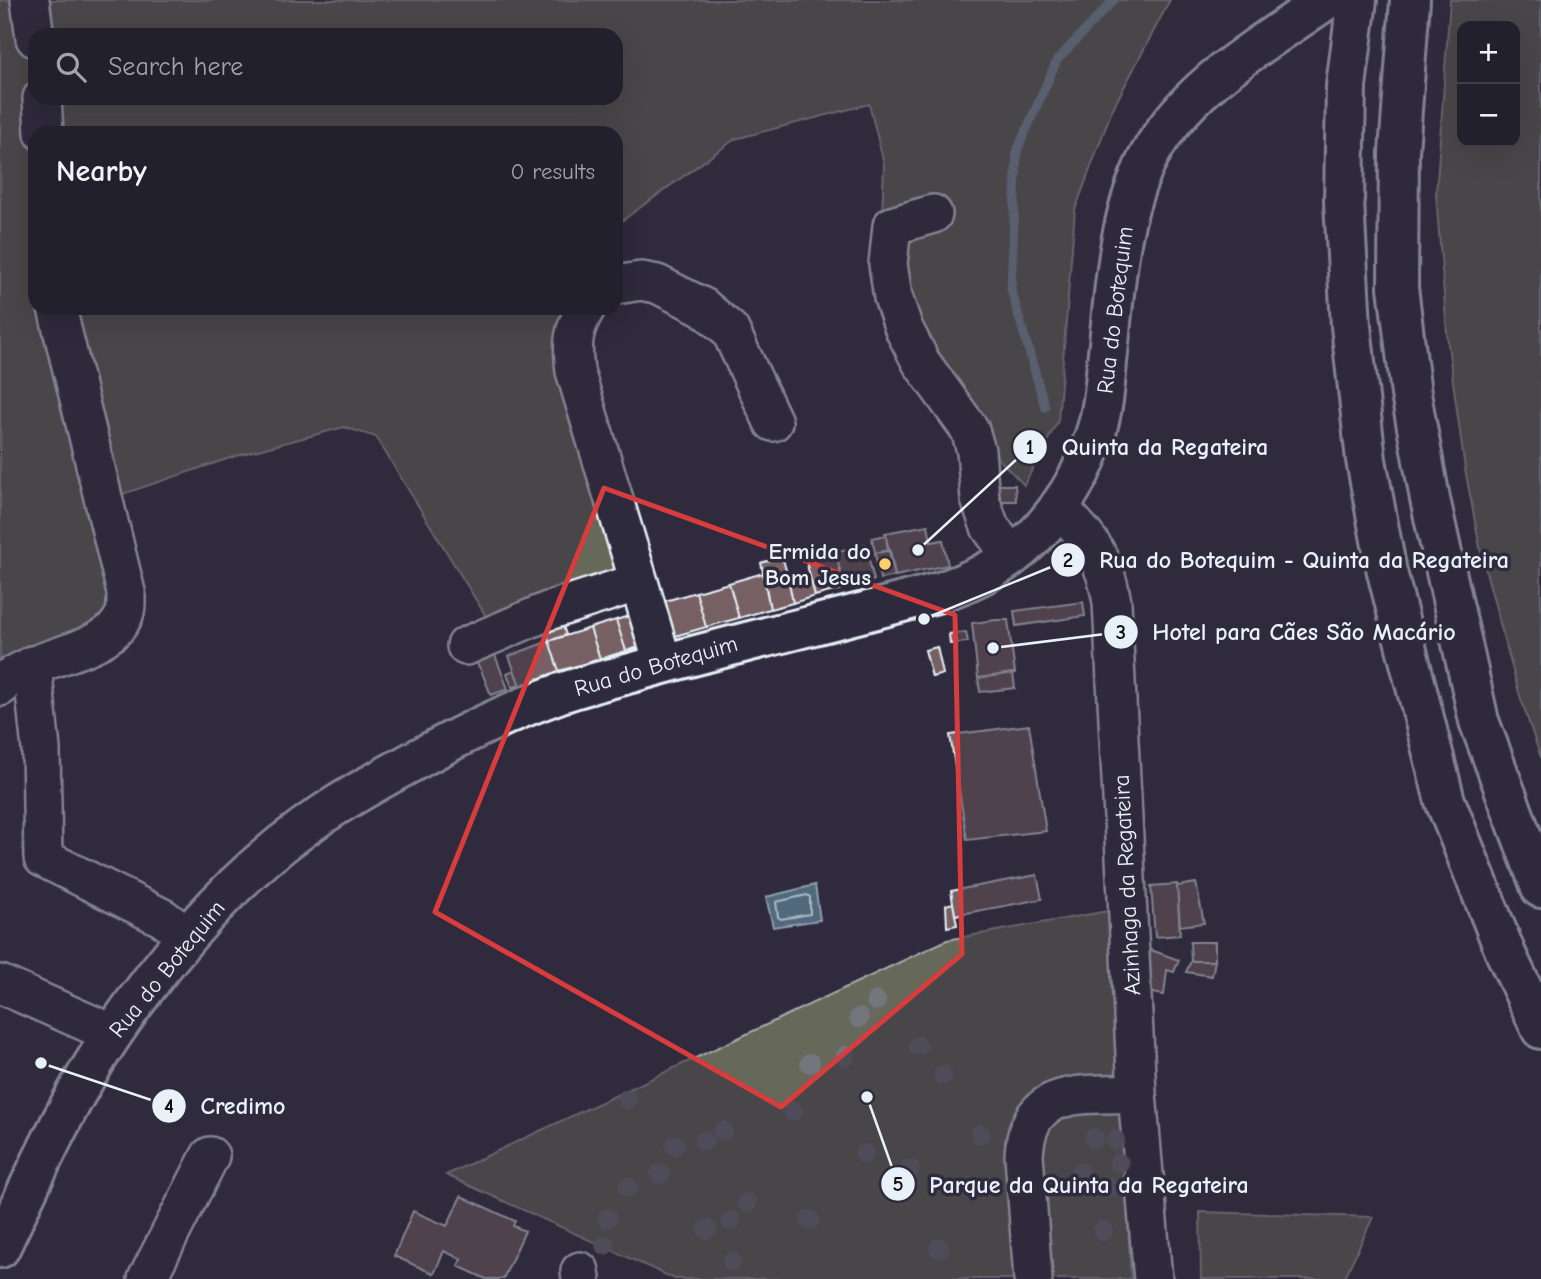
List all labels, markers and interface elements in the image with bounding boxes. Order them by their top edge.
map controls [1457,21,1520,147]
button: + [1457,21,1520,84]
search box [28,28,623,105]
icon: search [52,48,90,86]
text: Search here [108,52,243,82]
button: − [1457,84,1520,147]
text: Nearby [56,154,147,189]
text: 0 results [511,158,595,185]
street label: Rua do Botequim [1091,225,1139,395]
callout: Quinta da Regateira [1013,425,1282,470]
text: Quinta da Regateira [1062,433,1268,461]
text: 1 [1026,435,1034,459]
callout: Rua do Botequim - Quinta da Regateira [1051,537,1523,582]
place label: Ermida do Bom Jesus [765,538,871,591]
text: Rua do Botequim - Quinta da Regateira [1099,546,1509,574]
text: 2 [1063,548,1073,572]
marker: Ermida do Bom Jesus [877,556,893,572]
callout: Hotel para Cães São Macário [1103,609,1469,654]
text: Hotel para Cães São Macário [1152,618,1456,646]
text: 3 [1116,620,1126,644]
street label: Rua do Botequim [571,630,741,702]
street label: Azinhaga da Regateira [1108,774,1146,996]
street label: Rua do Botequim [103,895,231,1043]
callout: Credimo [152,1084,300,1129]
text: Credimo [200,1092,286,1120]
text: 4 [164,1094,174,1118]
callout: Parque da Quinta da Regateira [880,1162,1263,1207]
text: Parque da Quinta da Regateira [929,1171,1249,1199]
text: 5 [892,1172,904,1196]

